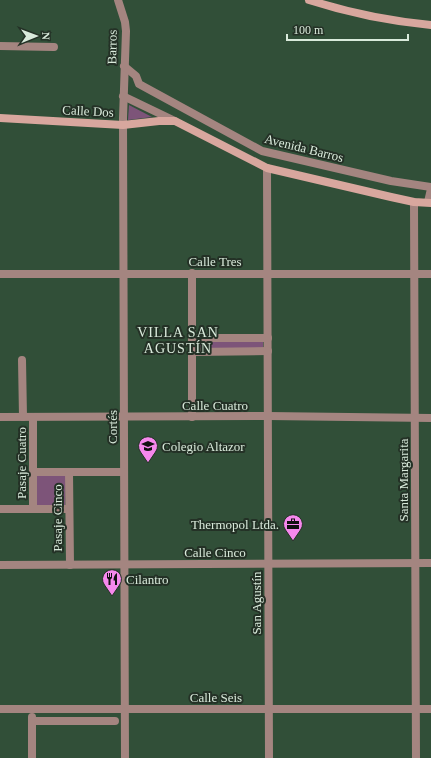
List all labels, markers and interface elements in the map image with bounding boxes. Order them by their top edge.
north arrow [16,16,56,56]
scale bar [287,16,408,42]
text: 100 m [293,23,324,37]
street label: Barros [104,30,120,64]
text: N [40,32,52,40]
street label: Calle Dos [62,102,114,120]
street label: Avenida Barros [263,131,345,165]
street label: Calle Tres [188,254,242,269]
district label: VILLA SAN AGUSTÍN [137,325,219,356]
street label: Calle Cuatro [182,398,248,413]
street label: Cortés [105,410,120,444]
street label: Pasaje Cuatro [14,427,29,499]
school or university icon: Colegio Altazor [137,435,159,463]
street label: Santa Margarita [396,438,411,522]
place label: Colegio Altazor [162,439,245,454]
street label: Pasaje Cinco [50,484,65,552]
office icon: Thermopol Ltda. [282,513,304,541]
place label: Thermopol Ltda. [191,517,279,532]
street label: Calle Cinco [184,545,246,560]
restaurant icon: Cilantro [101,568,123,596]
street label: San Agustín [249,571,264,635]
place label: Cilantro [126,572,169,587]
street label: Calle Seis [190,690,242,705]

